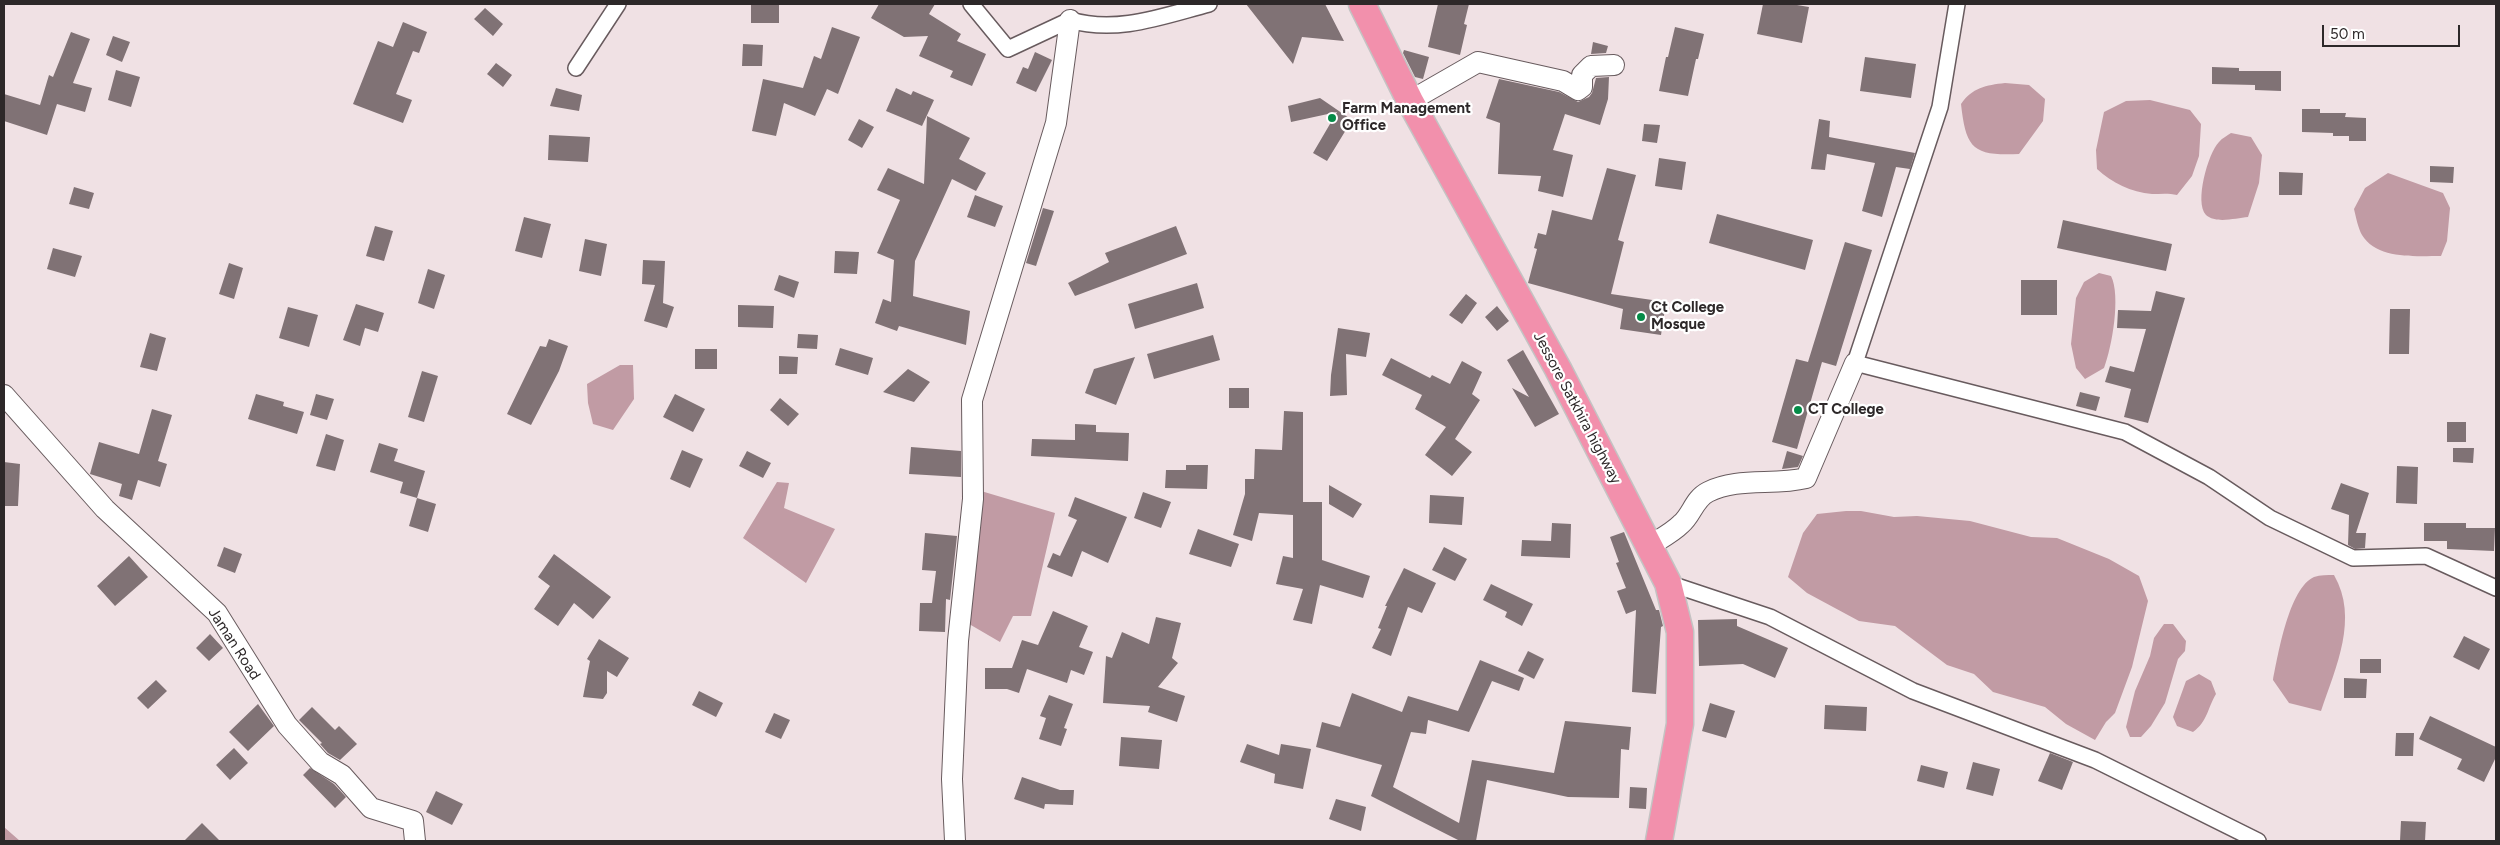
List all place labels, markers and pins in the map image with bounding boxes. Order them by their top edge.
place label: Farm Management Office [1342,100,1471,135]
marker: Farm Management Office [1326,112,1338,124]
place label: Ct College Mosque [1651,299,1724,334]
marker: Ct College Mosque [1635,311,1647,323]
place label: CT College [1808,401,1884,419]
marker: CT College [1792,404,1804,416]

